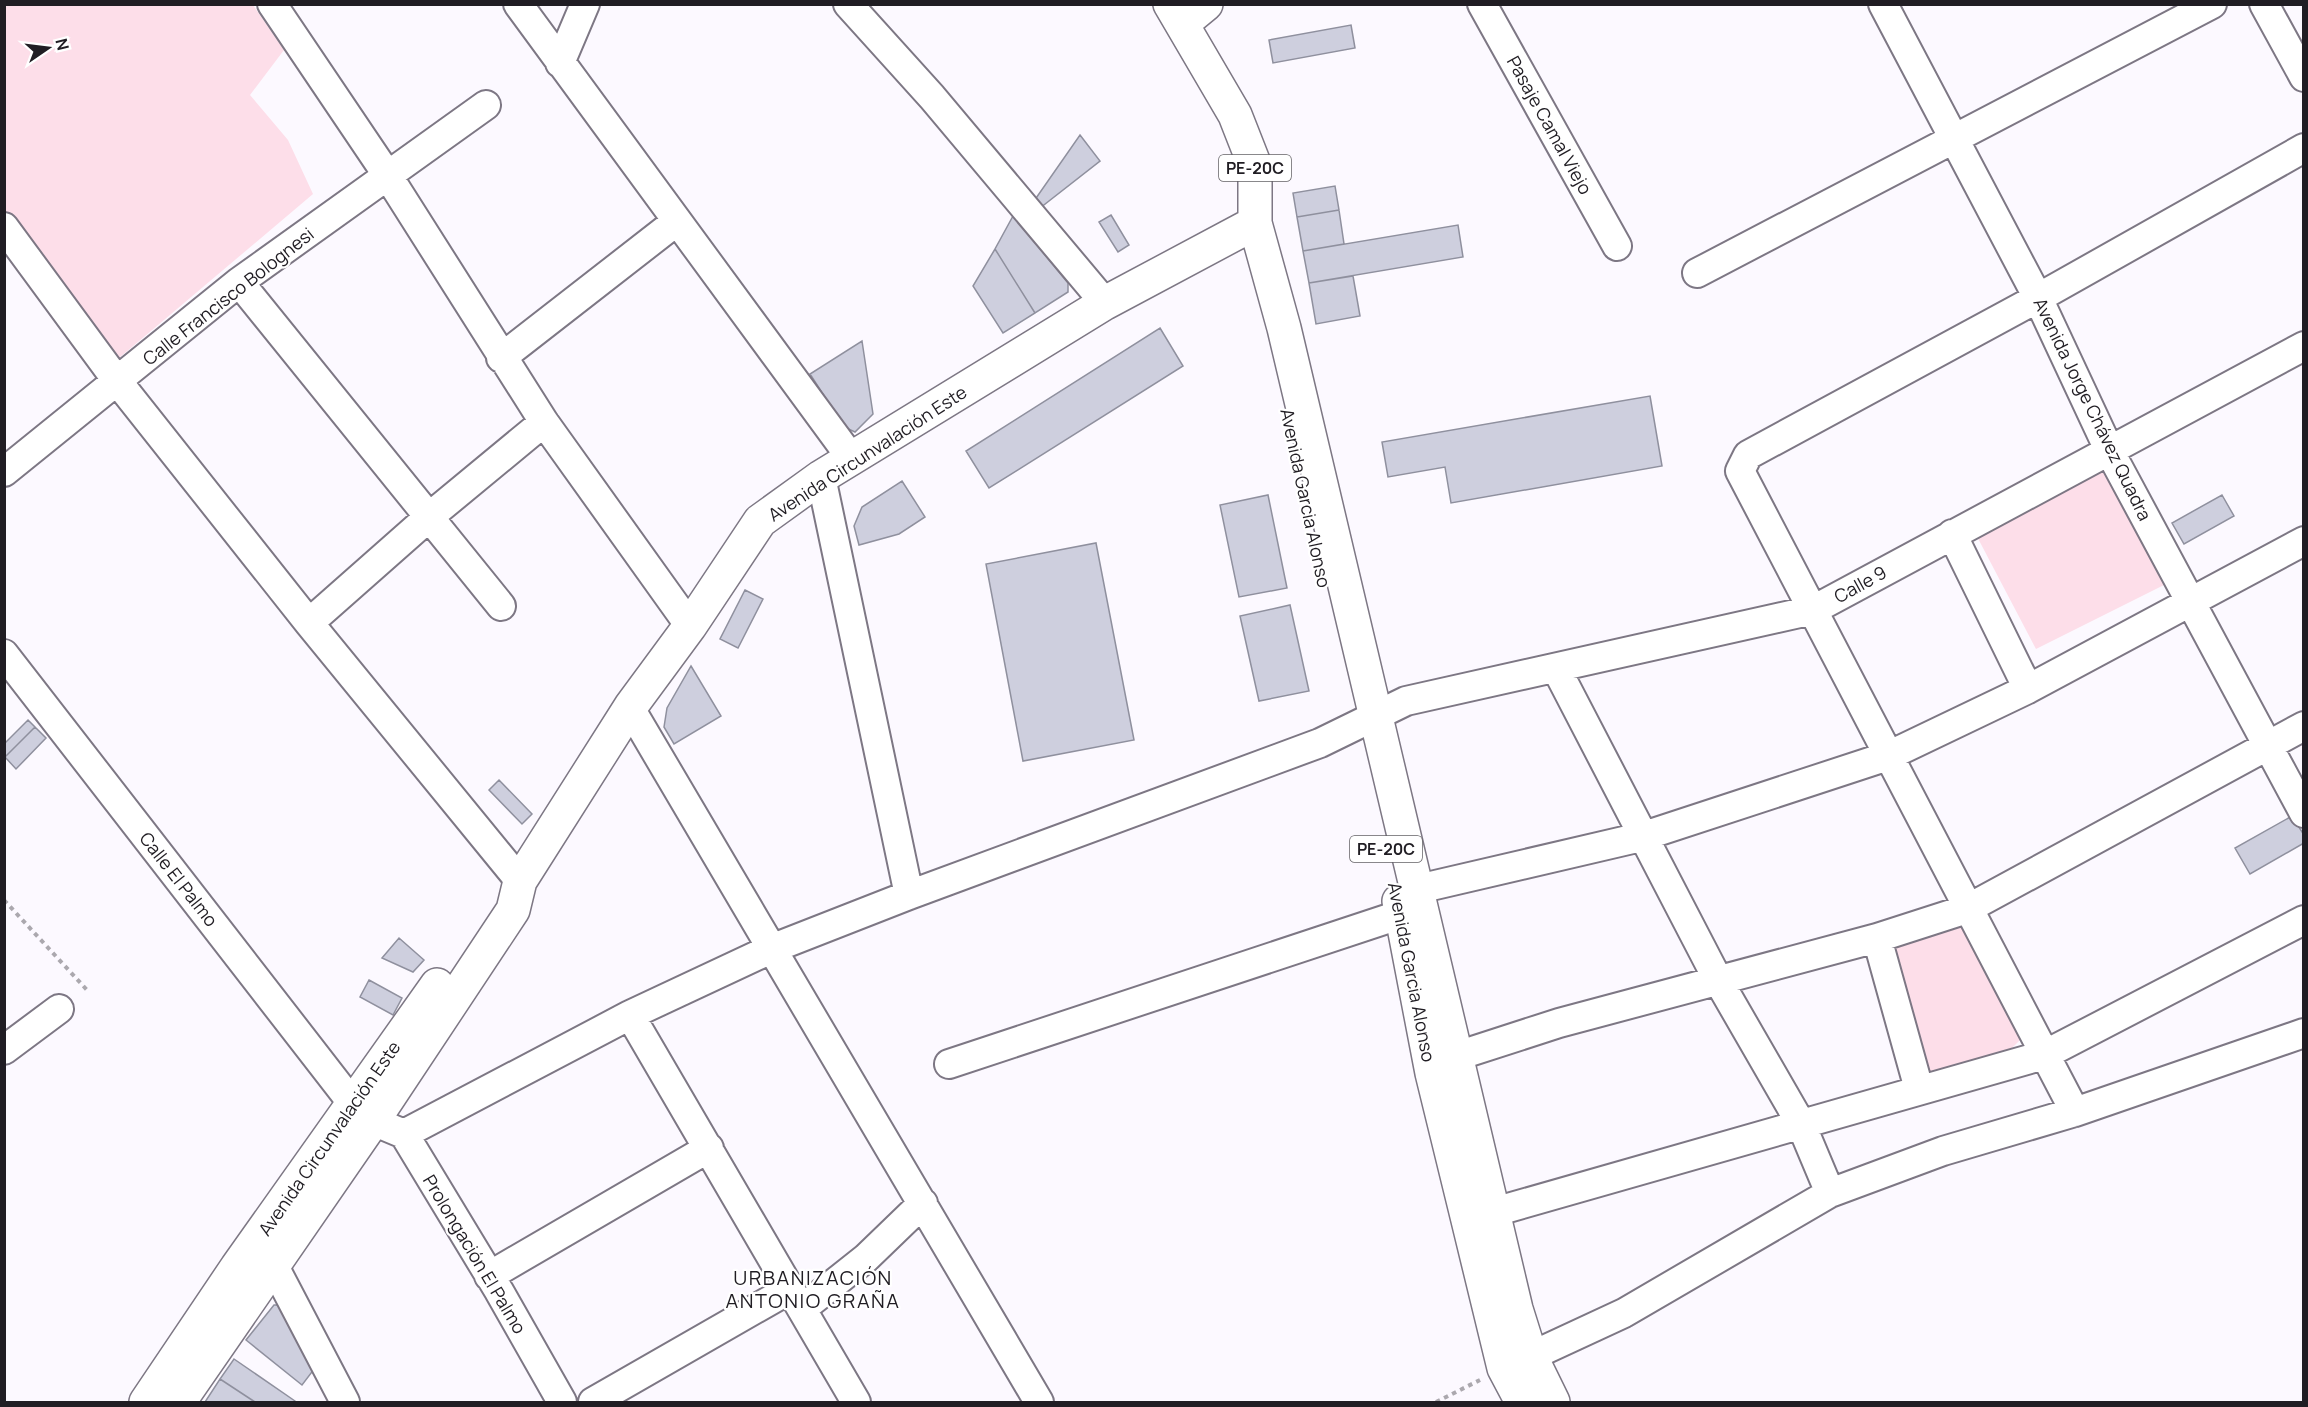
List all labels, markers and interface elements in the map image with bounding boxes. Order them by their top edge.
north arrow [18,18,78,78]
text: N [50,36,75,53]
street label: Pasaje Camal Viejo [1502,51,1598,199]
road number: PE-20C [1219,155,1291,181]
street label: Calle Francisco Bolognesi [138,222,318,370]
street label: Avenida Jorge Chávez Quadra [2029,294,2157,524]
street label: Avenida Circunvalación Este [763,380,971,526]
street label: Avenida Garcia Alonso [1275,406,1337,590]
street label: Calle 9 [1829,560,1891,608]
street label: Calle El Palmo [134,827,224,931]
road number: PE-20C [1350,836,1422,862]
street label: Avenida Garcia Alonso [1383,880,1441,1064]
street label: Avenida Circunvalación Este [253,1036,405,1240]
street label: Prolongación El Palmo [418,1170,532,1338]
district label: URBANIZACIÓN ANTONIO GRAÑA [726,1264,900,1314]

